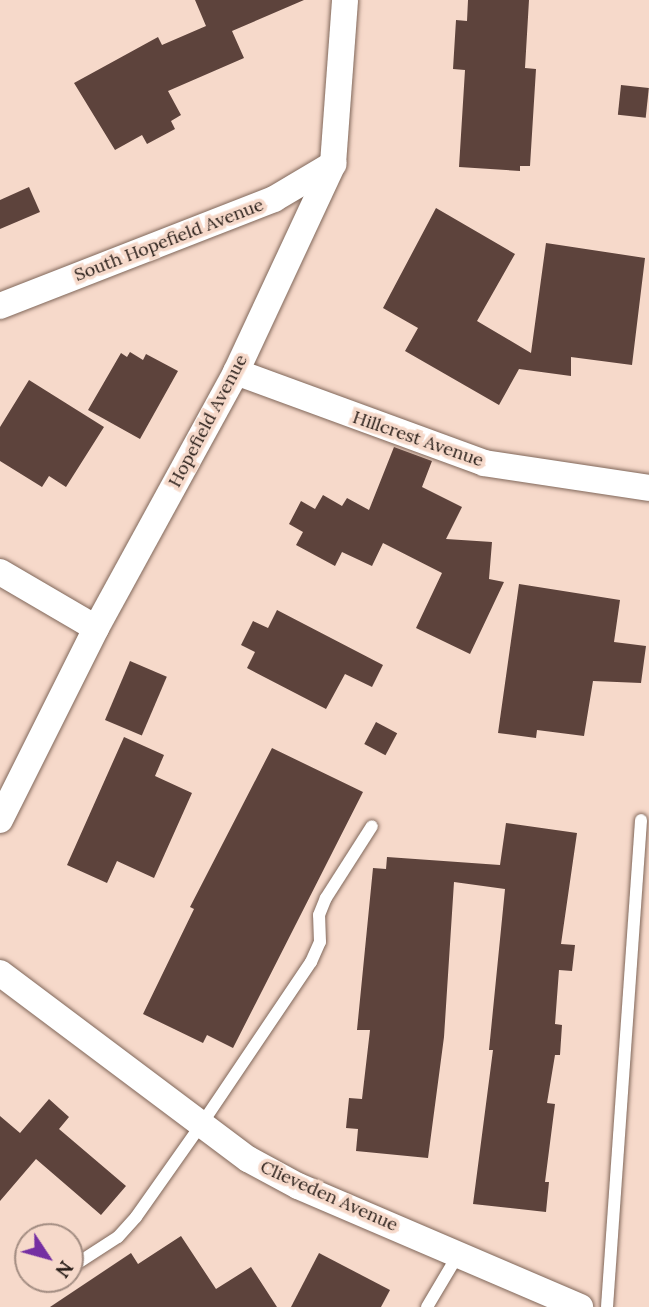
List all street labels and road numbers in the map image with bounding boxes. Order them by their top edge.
street label: South Hopefield Avenue [71,194,267,286]
street label: Hopefield Avenue [164,351,252,491]
street label: Hillcrest Avenue [350,407,486,471]
street label: Clieveden Avenue [257,1156,401,1236]

